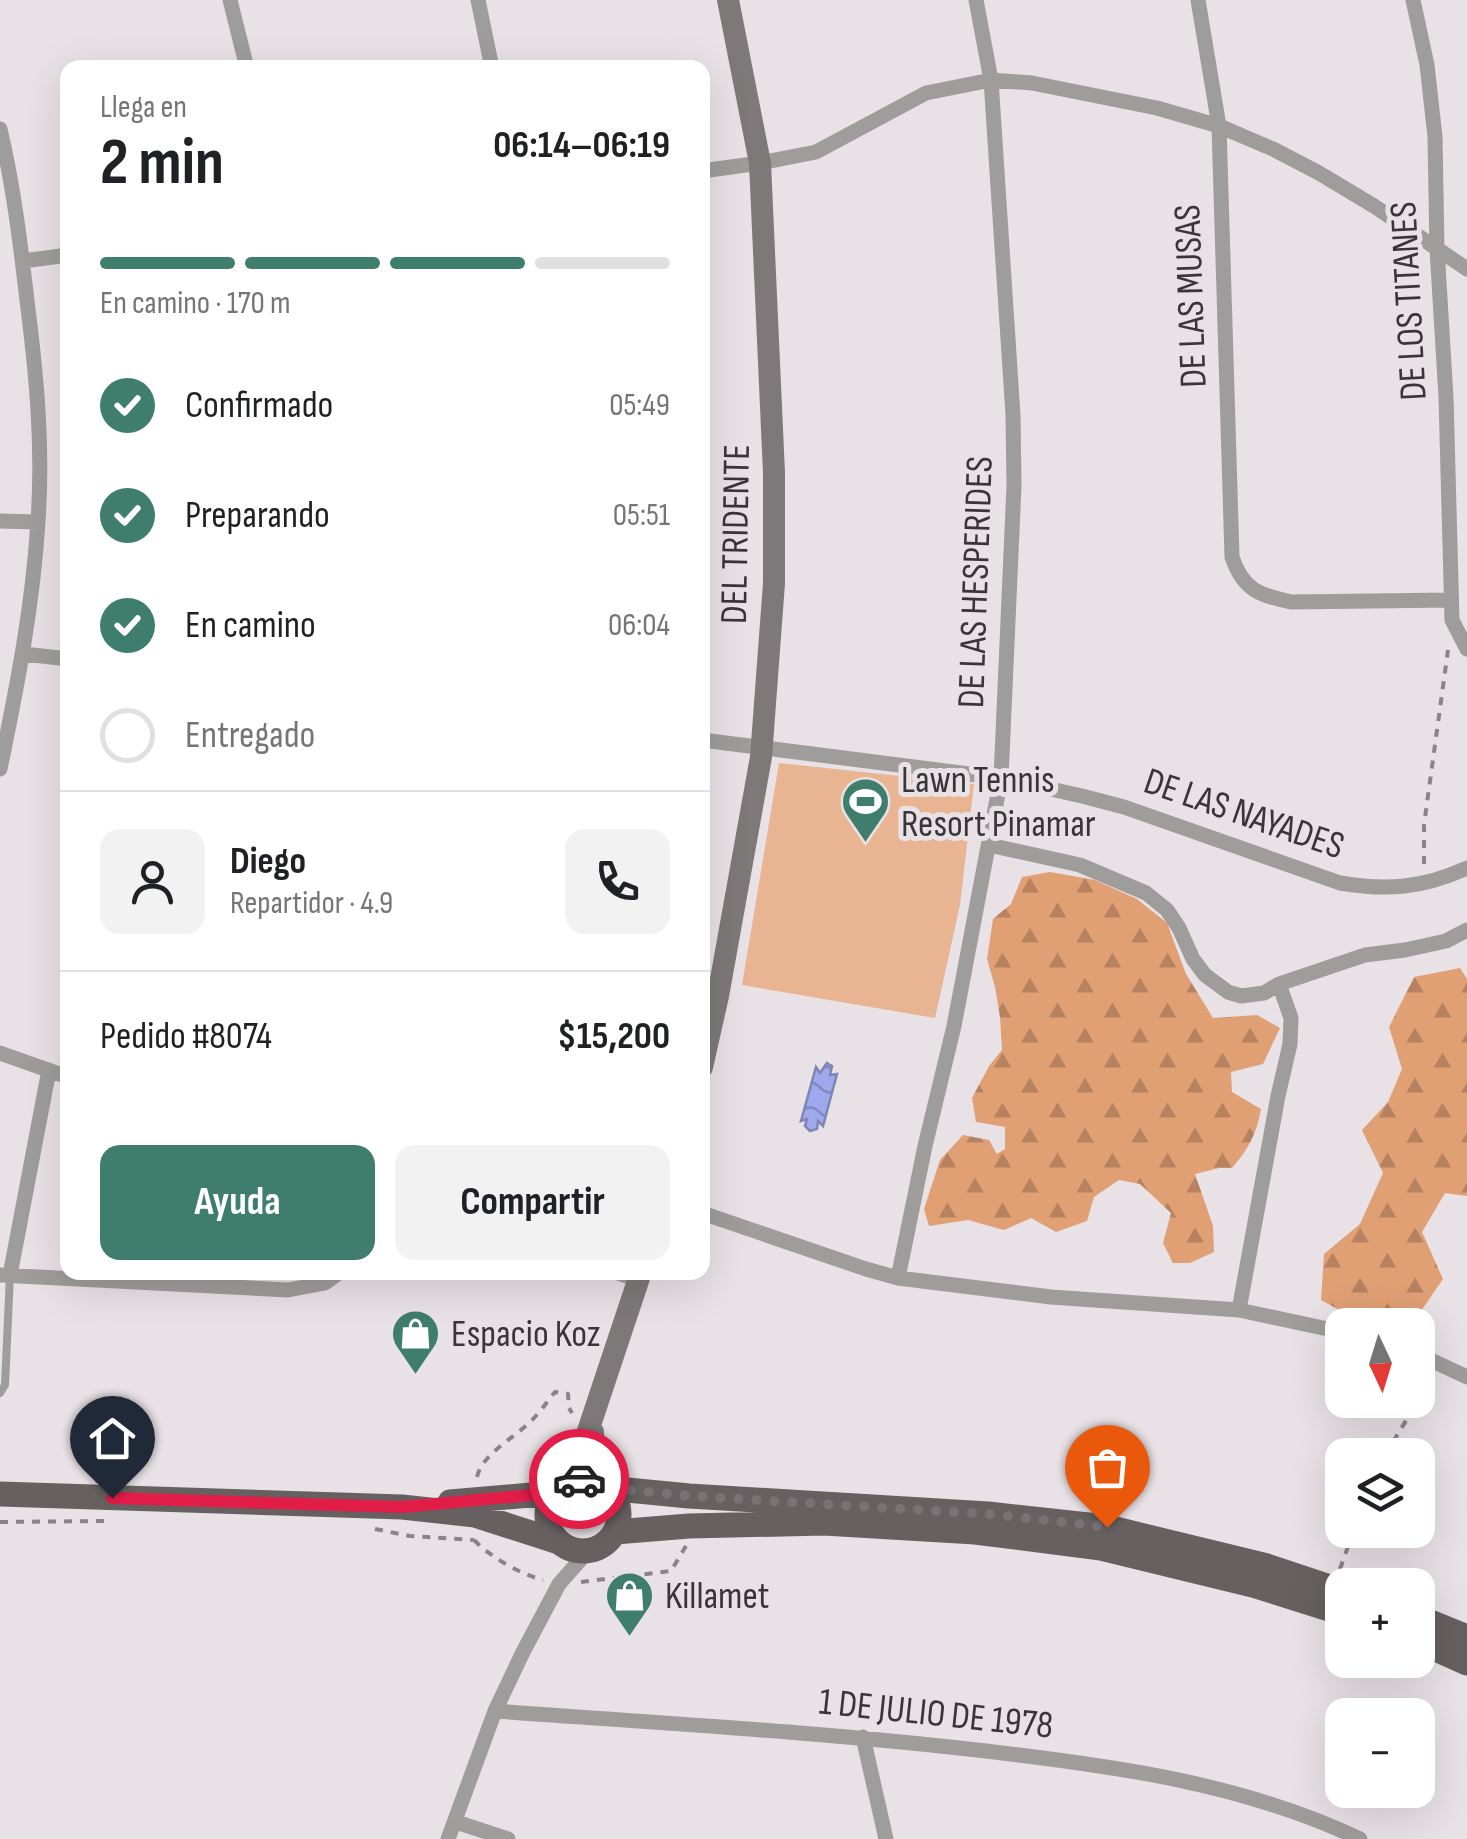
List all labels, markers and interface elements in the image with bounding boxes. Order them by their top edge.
text: Llega en [100,88,187,127]
text: 06:14–06:19 [493,123,670,168]
text: 2 min [100,125,224,203]
street label: DE LOS TITANES [1381,200,1437,402]
street label: DE LAS MUSAS [1165,203,1217,389]
text: En camino · 170 m [100,284,290,323]
icon: check [100,378,155,433]
text: Confirmado [185,383,333,428]
text: 05:49 [609,386,670,425]
street label: DEL TRIDENTE [712,444,760,624]
street label: DE LAS HESPERIDES [949,455,1003,709]
icon: check [100,488,155,543]
text: Preparando [185,493,330,538]
text: 05:51 [613,496,670,535]
icon: check [100,598,155,653]
text: En camino [185,603,316,648]
text: 06:04 [608,606,670,645]
text: Entregado [185,713,315,758]
place label: Lawn Tennis Resort Pinamar [901,758,1096,847]
street label: DE LAS NAYADES [1138,759,1350,869]
sports icon: Lawn Tennis Resort Pinamar [840,776,892,844]
button: person [100,829,205,934]
button: phone [565,829,670,934]
text: Diego [230,839,306,884]
text: Repartidor · 4.9 [230,884,393,923]
text: Pedido #8074 [100,1014,272,1059]
text: $15,200 [557,1014,670,1059]
button: Ayuda [100,1145,375,1260]
button: Compartir [395,1145,670,1260]
shop icon: Espacio Koz [390,1308,442,1376]
north arrow [1325,1308,1435,1418]
map controls [1325,1308,1435,1808]
place label: Espacio Koz [451,1312,600,1357]
pin [70,1396,155,1499]
icon: home [85,1411,140,1466]
pin [1065,1425,1150,1528]
courier [529,1429,629,1529]
button: layers [1325,1438,1435,1548]
icon: bag [1080,1440,1135,1495]
icon: car [552,1452,607,1507]
button: + [1325,1568,1435,1678]
shop icon: Killamet [604,1570,656,1638]
place label: Killamet [665,1574,769,1619]
street label: 1 DE JULIO DE 1978 [817,1679,1055,1749]
button: − [1325,1698,1435,1808]

